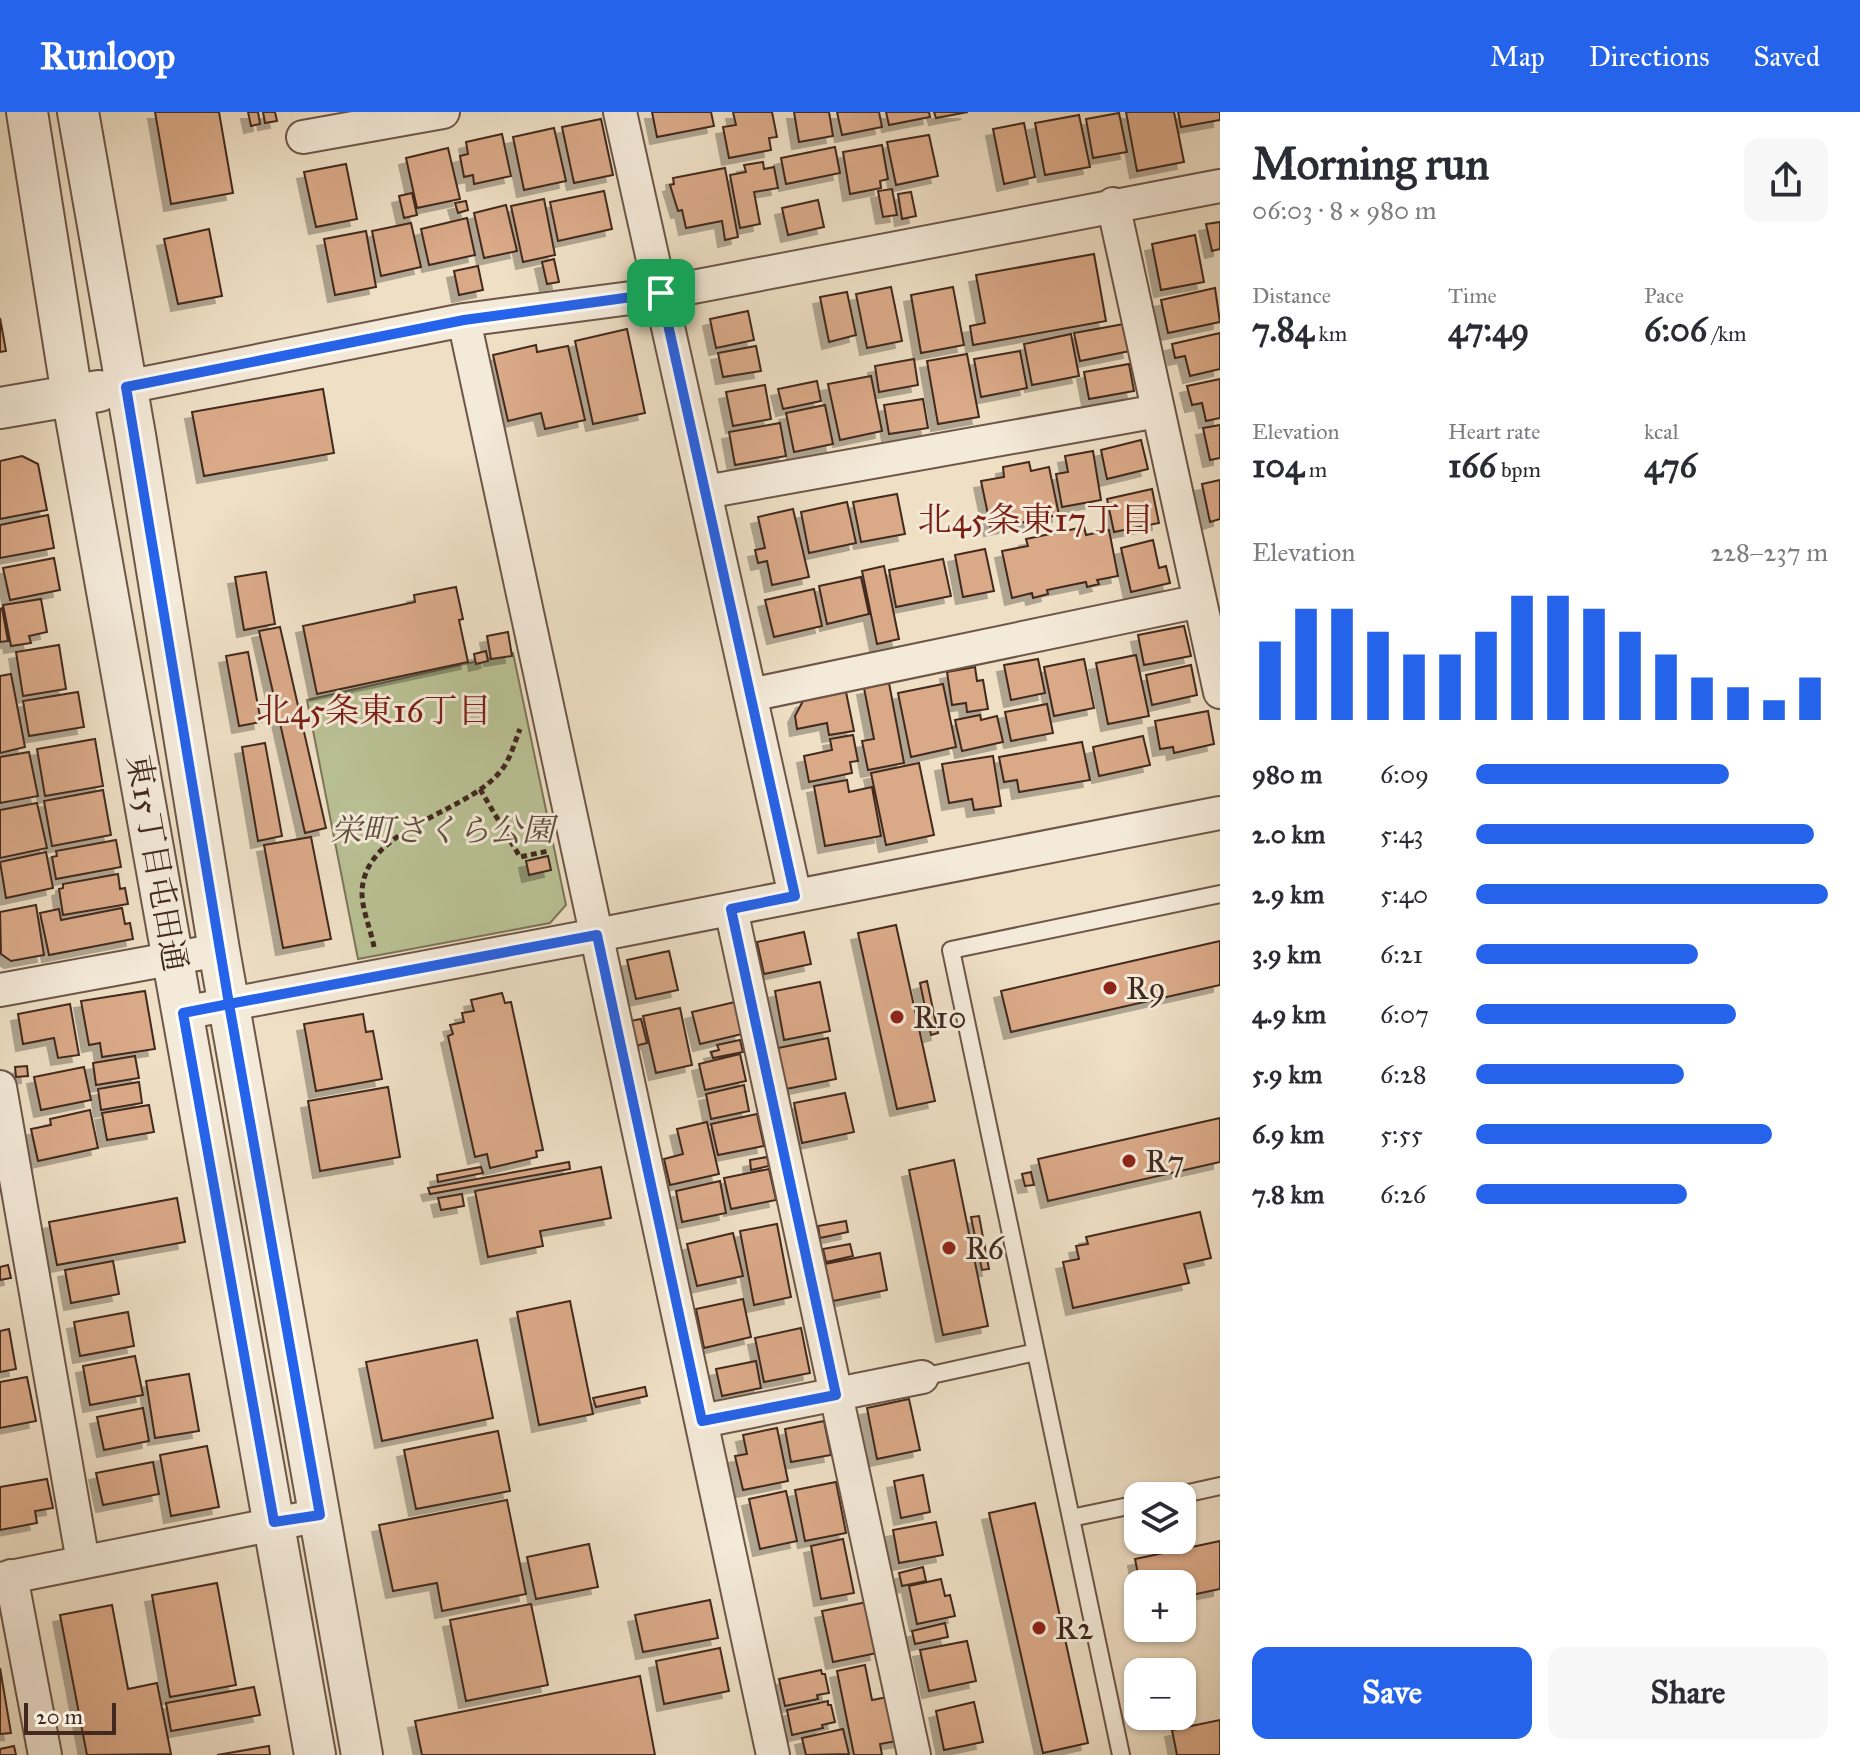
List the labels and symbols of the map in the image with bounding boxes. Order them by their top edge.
pin [627,259,695,327]
district label: 北45条東17丁目 [918,499,1154,540]
district label: 北45条東16丁目 [256,690,492,731]
street label: 東15丁目屯田通 [118,752,195,974]
park label: 栄町さくら公園 [330,811,559,850]
place label: R9 [1126,969,1166,1008]
marker: R9 [1101,979,1119,997]
place label: R10 [913,998,967,1037]
marker: R10 [888,1008,906,1026]
place label: R7 [1145,1142,1185,1181]
marker: R7 [1120,1152,1138,1170]
place label: R6 [965,1229,1006,1268]
marker: R6 [940,1239,958,1257]
place label: R2 [1055,1609,1094,1648]
marker: R2 [1030,1619,1048,1637]
scale bar [24,1699,116,1735]

